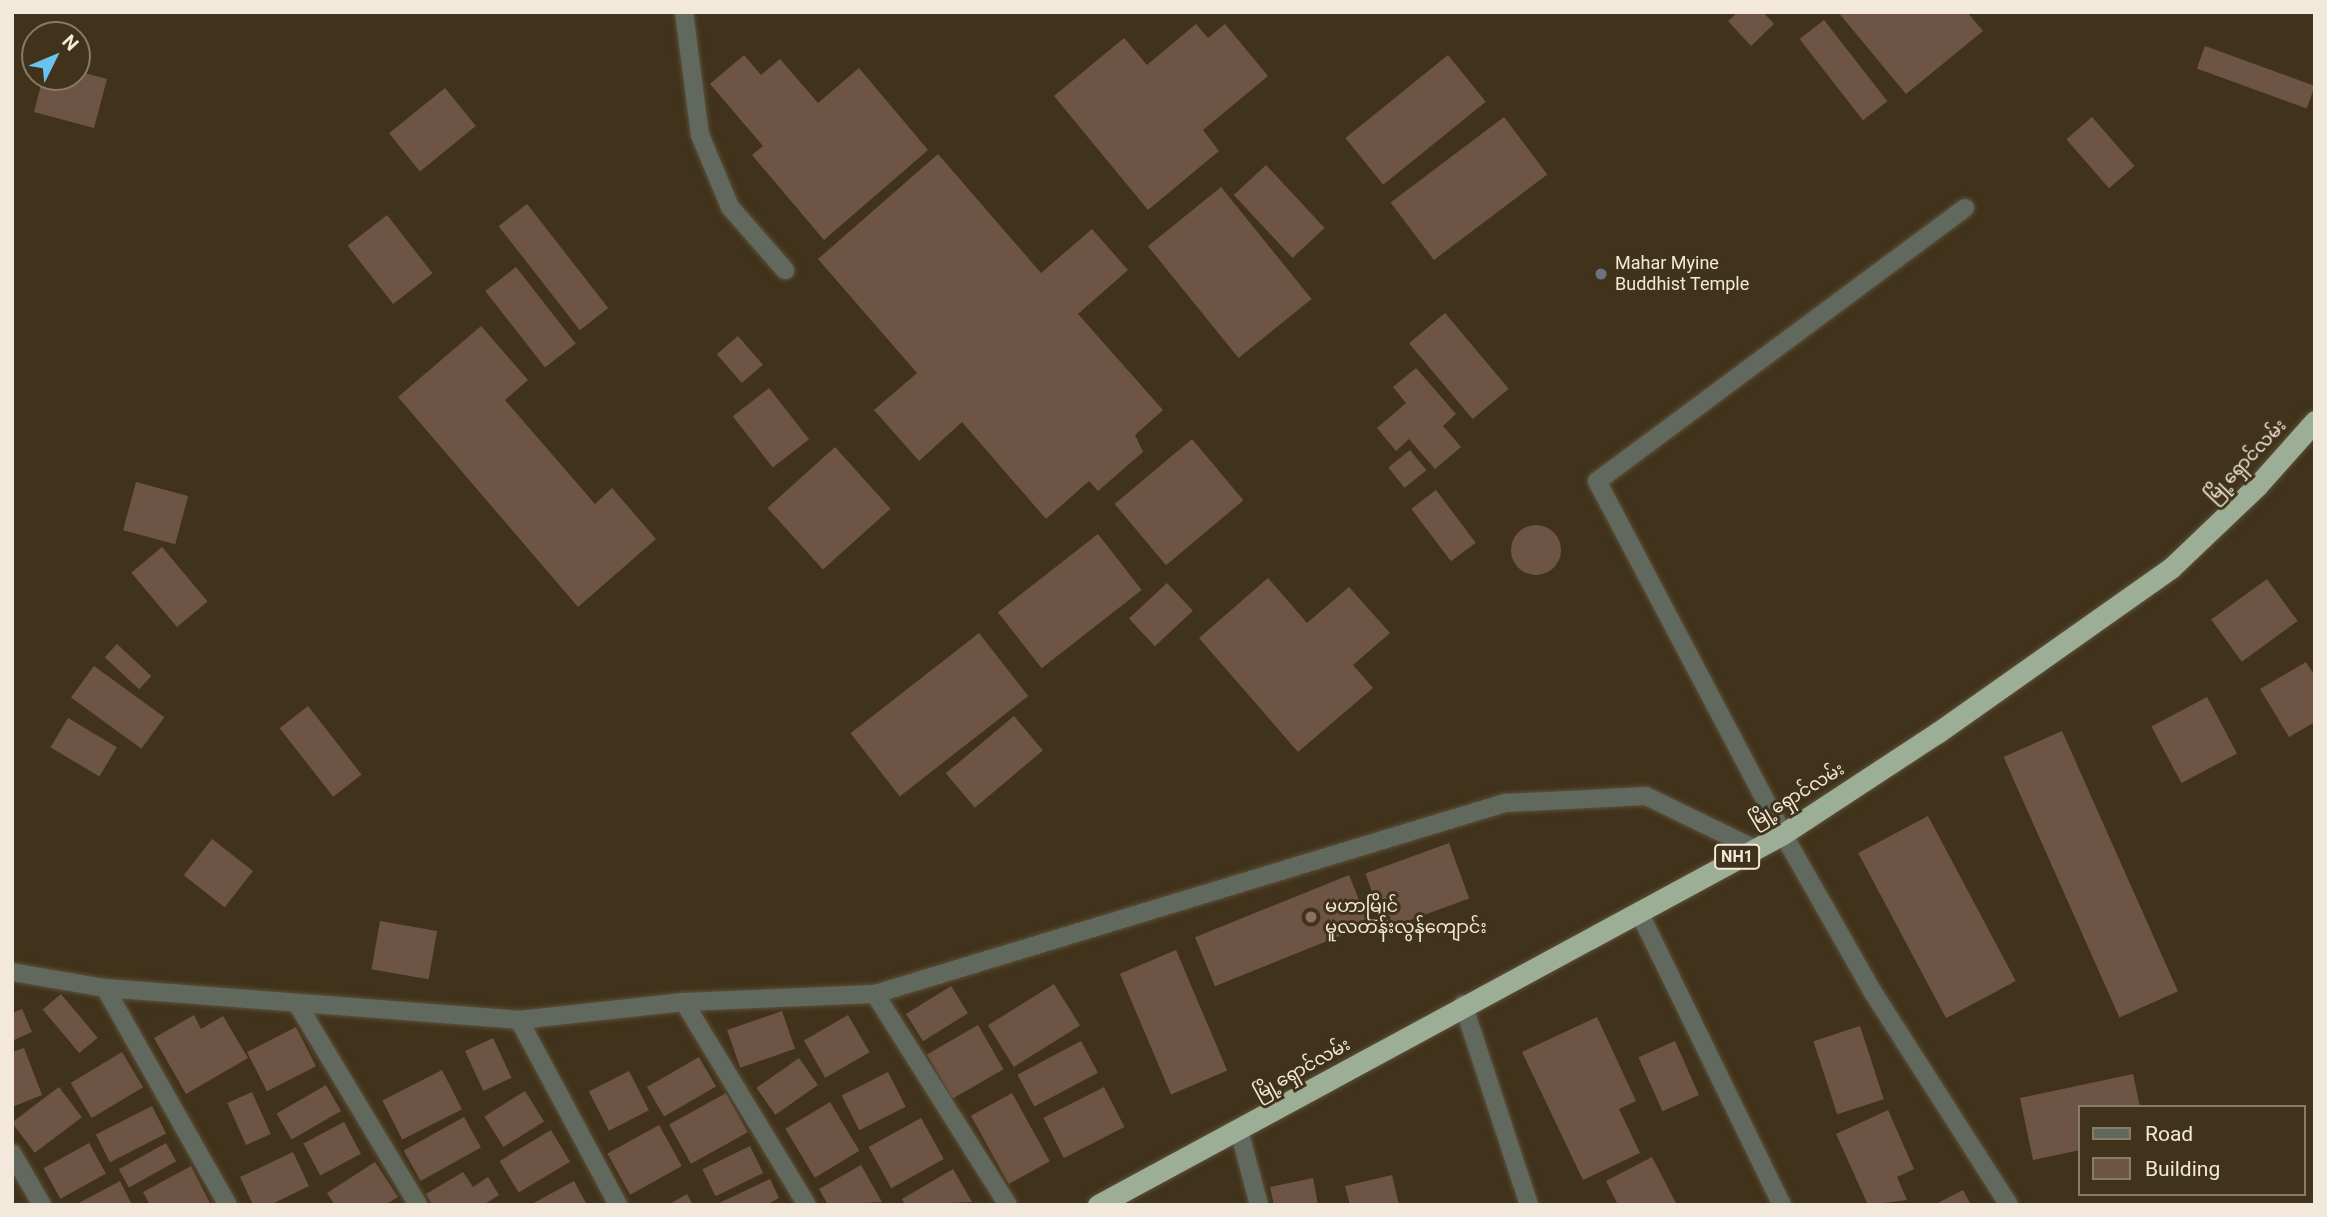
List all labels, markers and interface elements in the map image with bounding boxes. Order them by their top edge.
north arrow [21,21,91,91]
text: N [57,30,83,55]
place label: Mahar Myine Buddhist Temple [1615,253,1750,296]
marker: Mahar Myine Buddhist Temple [1593,266,1609,282]
street label: မြို့ရှောင်လမ်း [2201,415,2291,507]
street label: မြို့ရှောင်လမ်း [1746,758,1848,832]
road number: NH1 [1712,844,1762,870]
place label: မဟာမြိုင် မူလတန်းလွန်ကျောင်း [1325,896,1487,939]
marker: မဟာမြိုင် မူလတန်းလွန်ကျောင်း [1303,909,1319,925]
street label: မြို့ရှောင်လမ်း [1250,1034,1354,1104]
legend [2078,1105,2306,1196]
text: Road [2145,1122,2193,1146]
text: Building [2145,1157,2220,1181]

